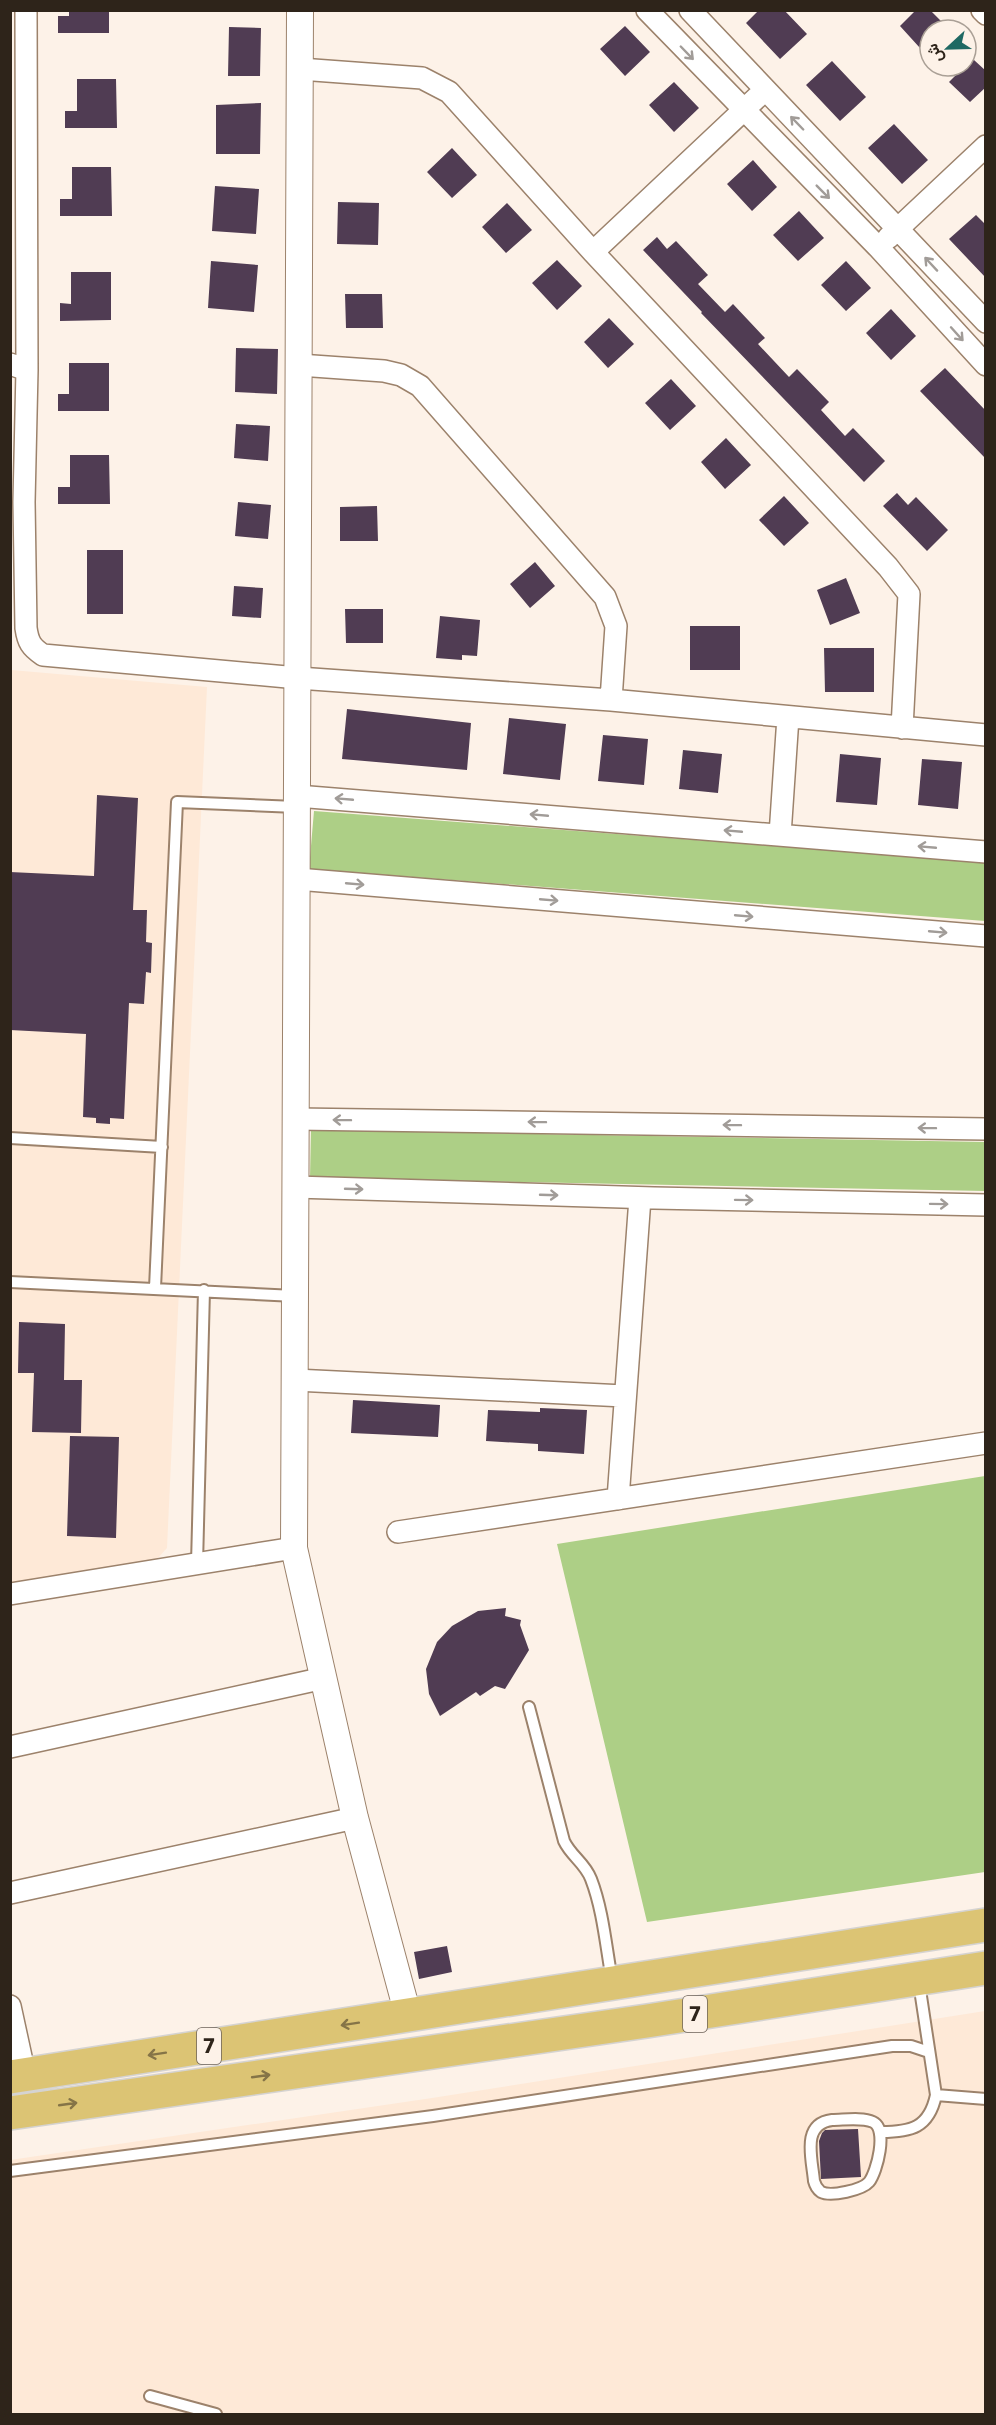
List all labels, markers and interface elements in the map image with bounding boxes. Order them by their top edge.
north arrow [918,18,978,78]
text: ش [921,41,947,66]
one-way arrow [680,45,694,60]
one-way arrow [790,116,804,131]
one-way arrow [816,185,831,200]
one-way arrow [924,257,938,272]
one-way arrow [950,326,964,341]
one-way arrow [335,794,355,805]
one-way arrow [529,810,549,821]
one-way arrow [723,826,743,837]
one-way arrow [918,842,938,853]
one-way arrow [345,879,364,890]
one-way arrow [539,895,559,906]
one-way arrow [733,911,753,922]
one-way arrow [928,927,947,938]
one-way arrow [333,1114,353,1125]
one-way arrow [528,1116,548,1128]
one-way arrow [723,1119,743,1131]
one-way arrow [918,1122,938,1134]
one-way arrow [343,1183,363,1195]
one-way arrow [538,1190,558,1201]
one-way arrow [733,1194,753,1206]
one-way arrow [928,1198,948,1210]
road number: 7 [683,1996,707,2032]
one-way arrow [341,2019,361,2030]
road number: 7 [197,2028,221,2064]
one-way arrow [148,2049,168,2060]
one-way arrow [251,2071,271,2082]
one-way arrow [58,2099,78,2110]

